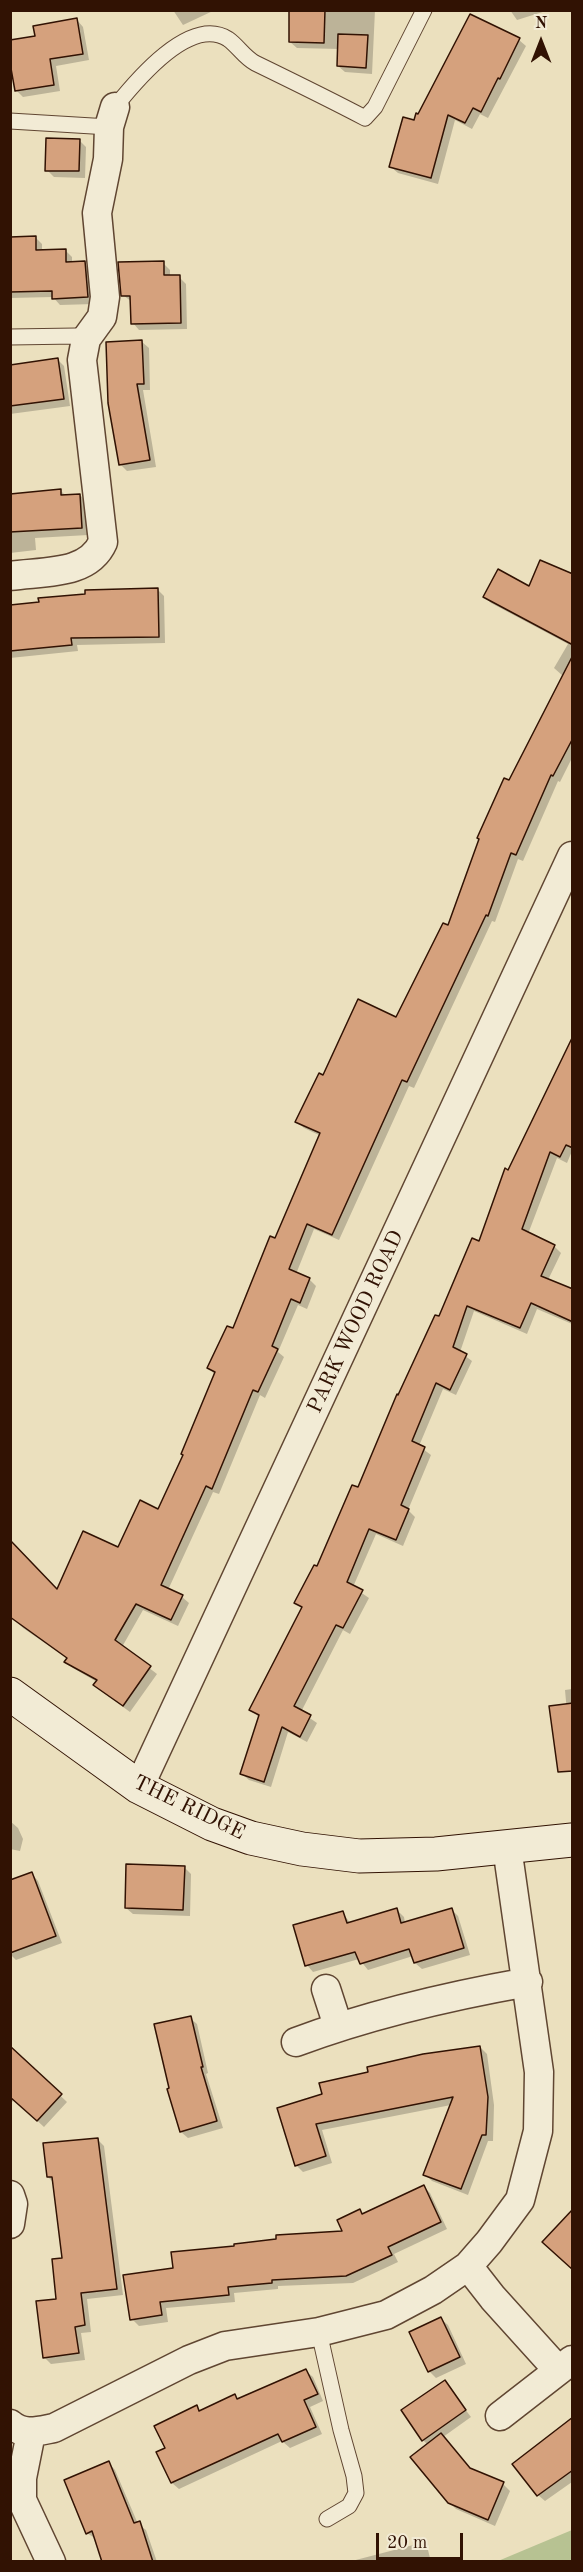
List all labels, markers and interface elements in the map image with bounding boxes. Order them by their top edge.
north arrow [511,12,571,72]
text: N [535,16,547,32]
street label: PARK WOOD ROAD [302,1226,410,1418]
street label: THE RIDGE [129,1770,249,1846]
scale bar [379,2521,466,2559]
text: 20 m [387,2534,427,2552]

